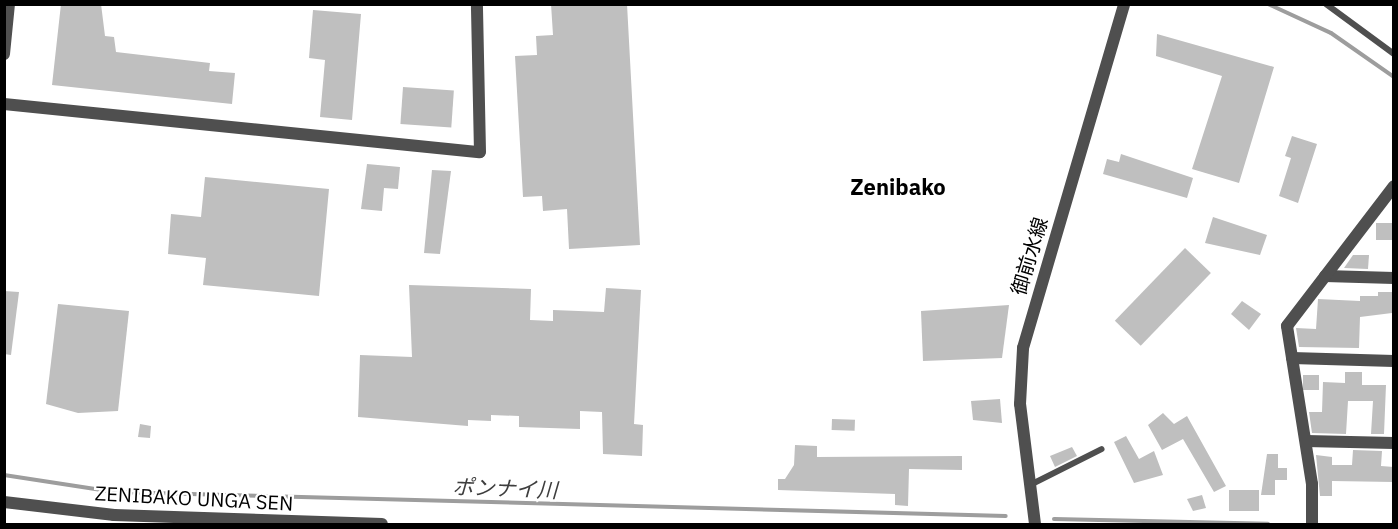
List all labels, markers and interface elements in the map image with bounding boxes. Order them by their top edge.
district label: Zenibako [850,174,946,200]
street label: 御前水線 [1006,214,1052,298]
water label: ポンナイ川 [452,474,558,502]
street label: ZENIBAKO UNGA SEN [94,481,294,515]

